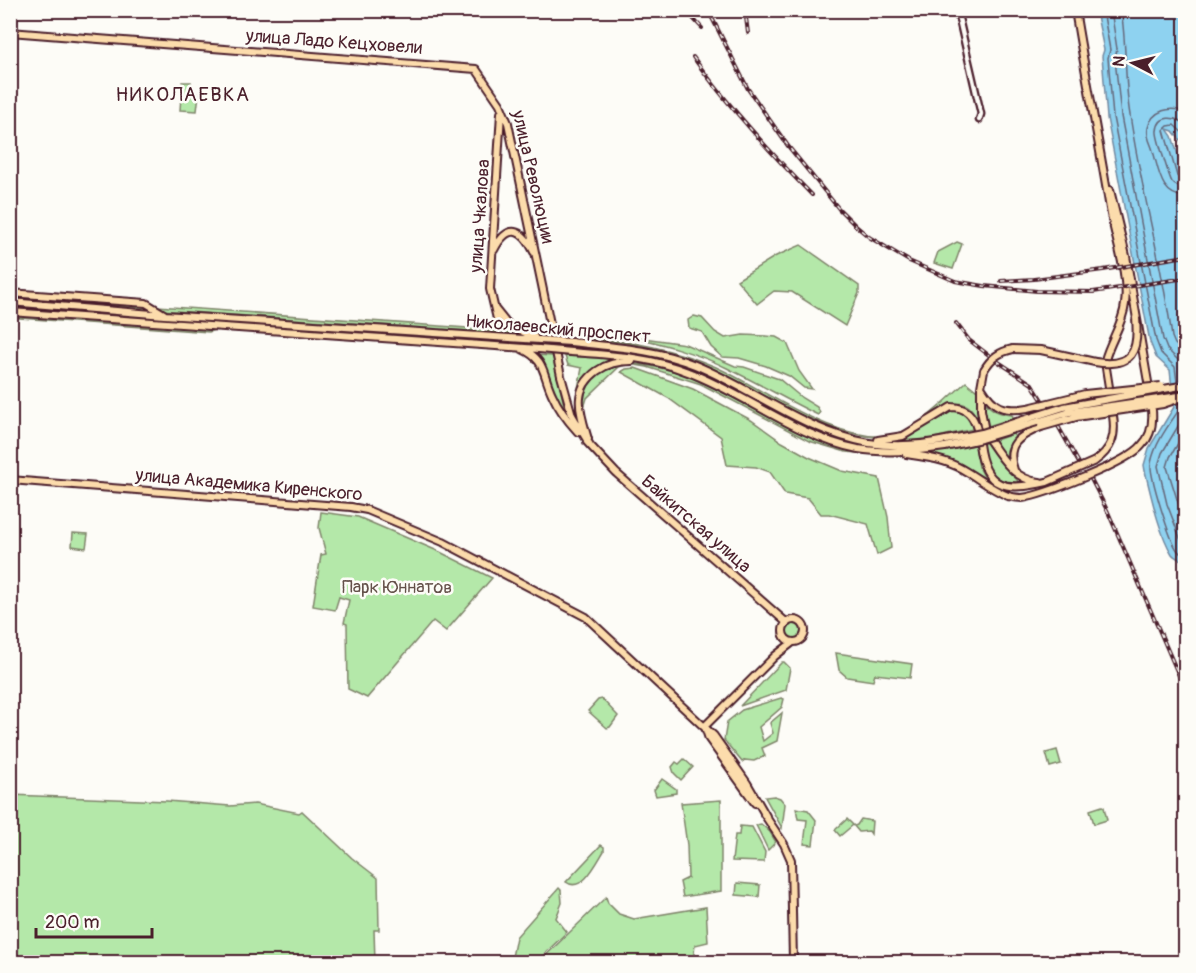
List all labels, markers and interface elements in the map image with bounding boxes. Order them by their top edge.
street label: улица Ладо Кецховели [244,24,423,60]
north arrow [1103,33,1163,93]
text: N [1109,55,1130,68]
district label: НИКОЛАЕВКА [115,82,251,107]
street label: улица Революции [506,107,559,246]
street label: улица Чкалова [464,159,495,274]
street label: Николаевский проспект [464,309,652,349]
street label: улица Академика Киренского [134,464,364,506]
street label: Байкитская улица [636,470,756,578]
park label: Парк Юннатов [342,576,452,599]
scale bar [36,901,152,939]
text: 200 m [45,911,100,934]

